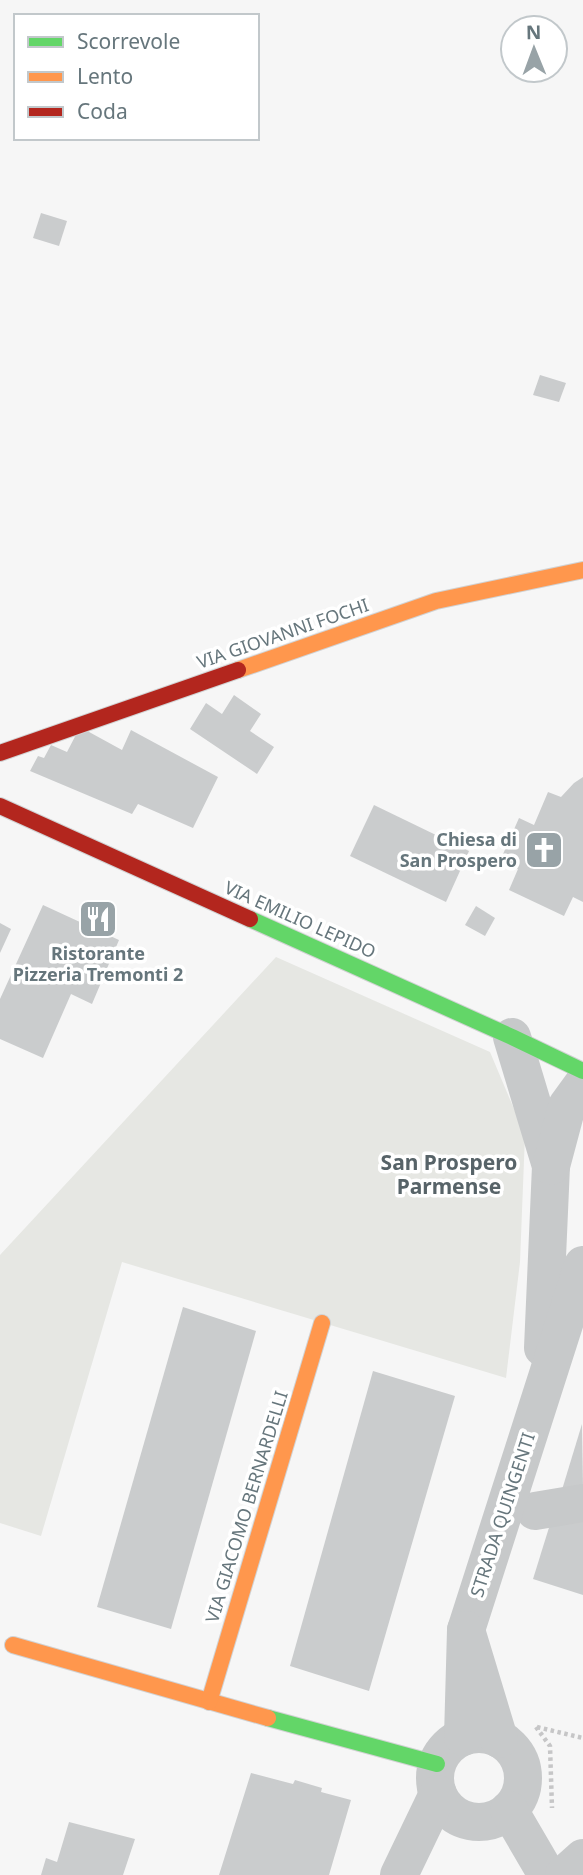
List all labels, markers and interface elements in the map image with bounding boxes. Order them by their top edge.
legend [14,14,259,140]
north arrow [499,14,569,84]
text: N [526,19,542,45]
text: Scorrevole [77,27,180,55]
text: Lento [77,62,133,90]
text: Coda [77,97,128,125]
street label: VIA GIOVANNI FOCHI [194,592,372,674]
place label: Chiesa di San Prospero [400,827,517,872]
church icon: Chiesa di San Prospero [523,829,565,871]
street label: VIA EMILIO LEPIDO [221,875,380,963]
restaurant icon: Ristorante Pizzeria Tremonti 2 [77,898,119,940]
place label: Ristorante Pizzeria Tremonti 2 [13,941,183,986]
district label: San Prospero Parmense [381,1148,517,1200]
street label: VIA GIACOMO BERNARDELLI [199,1388,293,1625]
street label: STRADA QUINGENTI [464,1429,540,1600]

